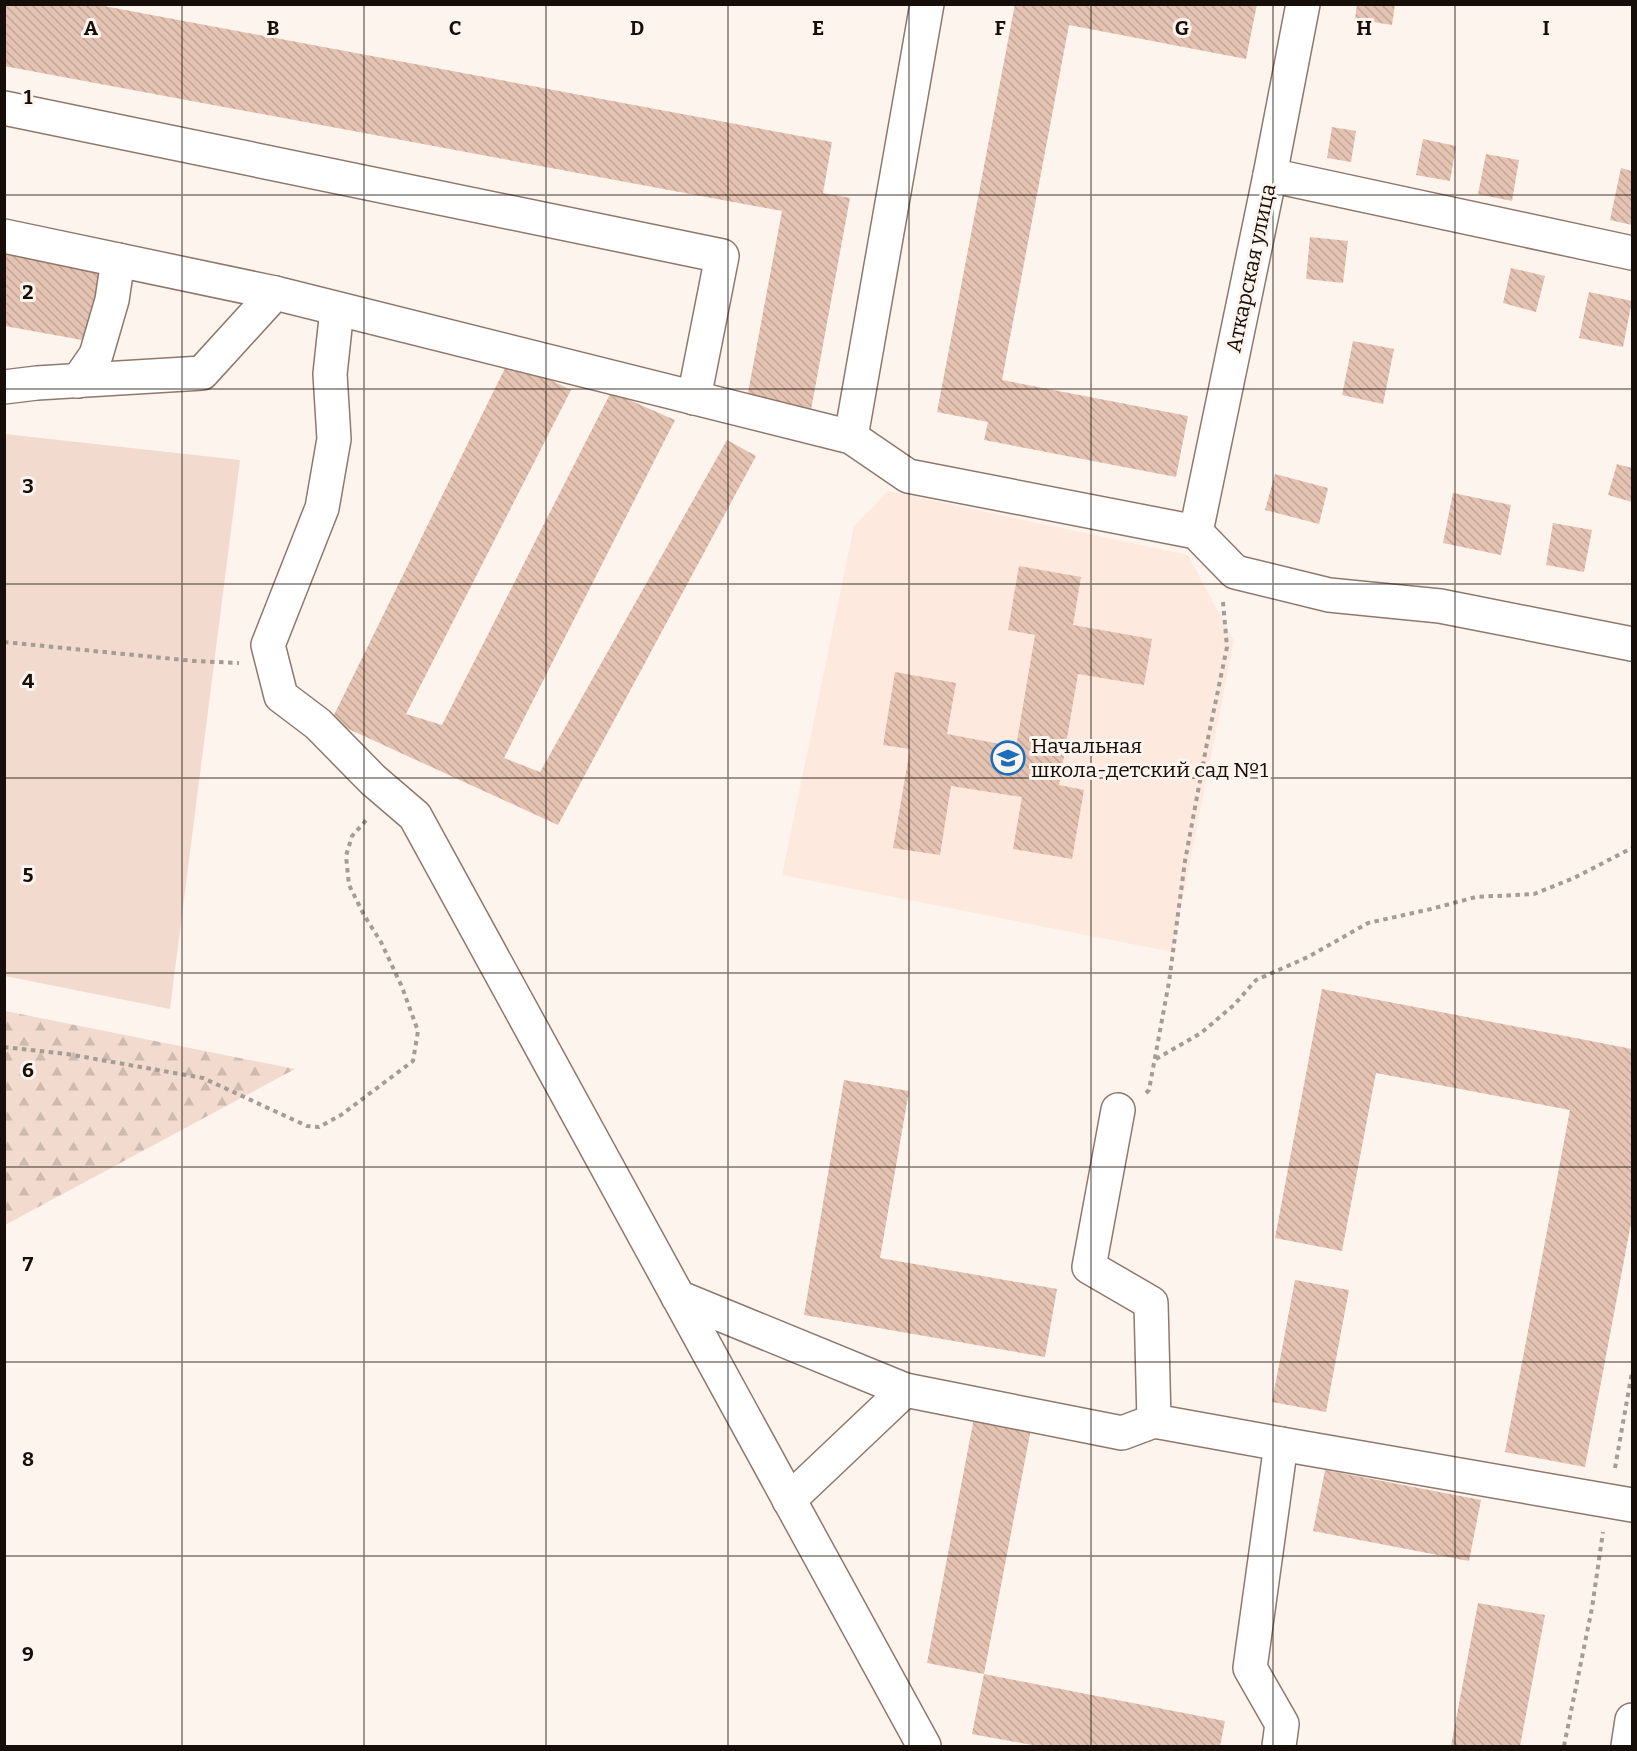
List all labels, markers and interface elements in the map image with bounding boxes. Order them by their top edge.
text: A [84,16,99,40]
text: B [267,16,280,40]
text: C [449,16,461,40]
text: D [630,16,644,40]
text: E [812,16,824,40]
text: F [994,16,1006,40]
text: G [1175,16,1189,40]
text: H [1356,16,1372,40]
text: I [1542,16,1550,40]
text: 1 [24,85,33,109]
street label: Аткарская улица [1220,181,1282,355]
text: 2 [22,280,34,304]
text: 3 [22,474,34,498]
text: 4 [22,669,34,693]
place label: Начальная школа-детский сад №1 [1031,733,1269,783]
school or university icon: Начальная школа-детский сад №1 [990,740,1026,776]
text: 5 [23,863,34,887]
text: 6 [22,1058,34,1082]
text: 7 [23,1252,34,1276]
text: 8 [22,1447,34,1471]
text: 9 [22,1642,34,1666]

